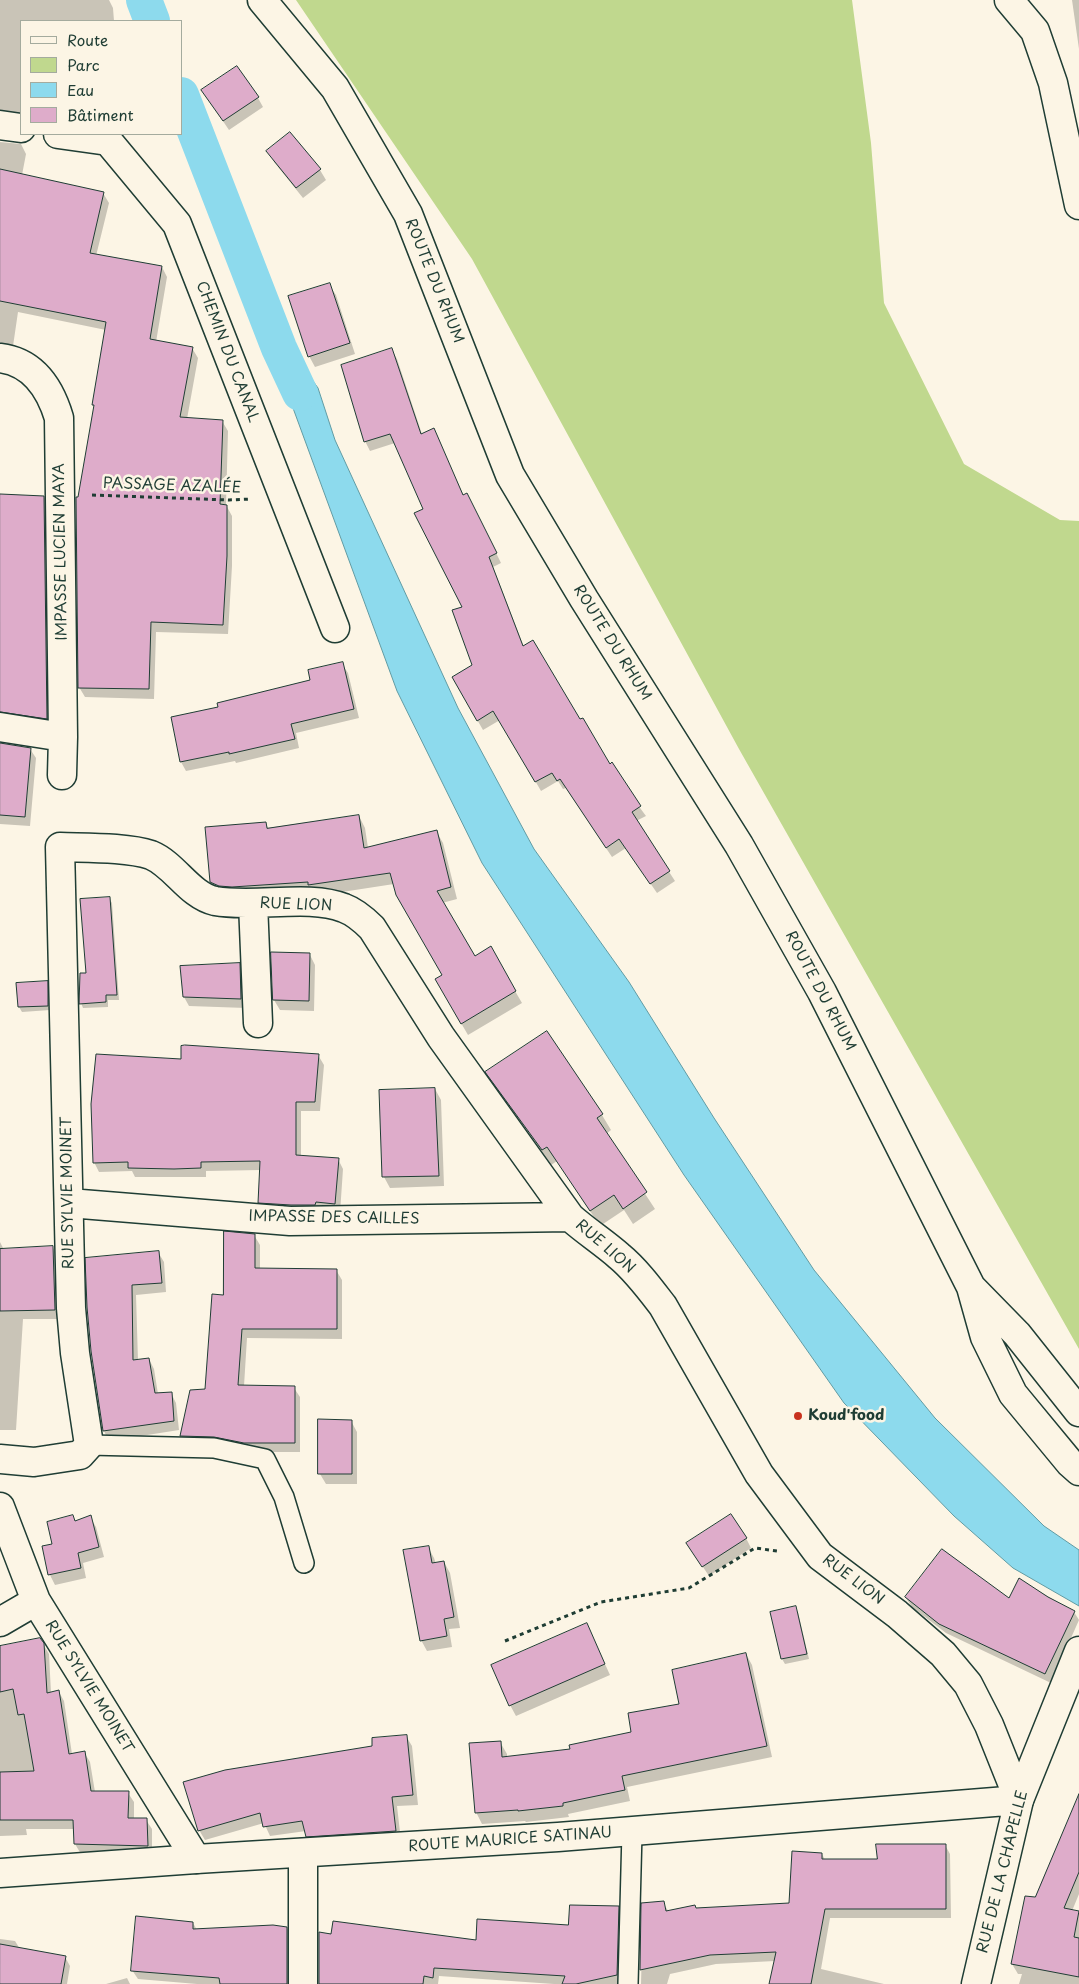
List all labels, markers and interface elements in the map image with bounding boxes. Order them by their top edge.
legend [20,20,182,135]
text: Route [67,28,108,51]
text: Parc [67,53,100,76]
text: Eau [67,78,94,101]
text: Bâtiment [67,103,134,126]
street label: ROUTE DU RHUM [401,216,467,346]
street label: CHEMIN DU CANAL [192,279,262,425]
street label: IMPASSE LUCIEN MAYA [50,463,72,641]
street label: PASSAGE AZALÉE [102,475,242,497]
street label: ROUTE DU RHUM [569,582,655,704]
street label: RUE LION [259,895,333,915]
street label: ROUTE DU RHUM [781,928,859,1054]
street label: RUE SYLVIE MOINET [58,1116,78,1270]
street label: IMPASSE DES CAILLES [249,1208,419,1228]
street label: RUE LION [572,1216,638,1278]
place label: Koud'food [808,1407,884,1425]
marker: Koud'food [792,1410,804,1422]
street label: RUE LION [819,1551,887,1609]
street label: RUE SYLVIE MOINET [41,1617,137,1757]
street label: RUE DE LA CHAPELLE [974,1789,1032,1955]
street label: ROUTE MAURICE SATINAU [407,1824,613,1856]

